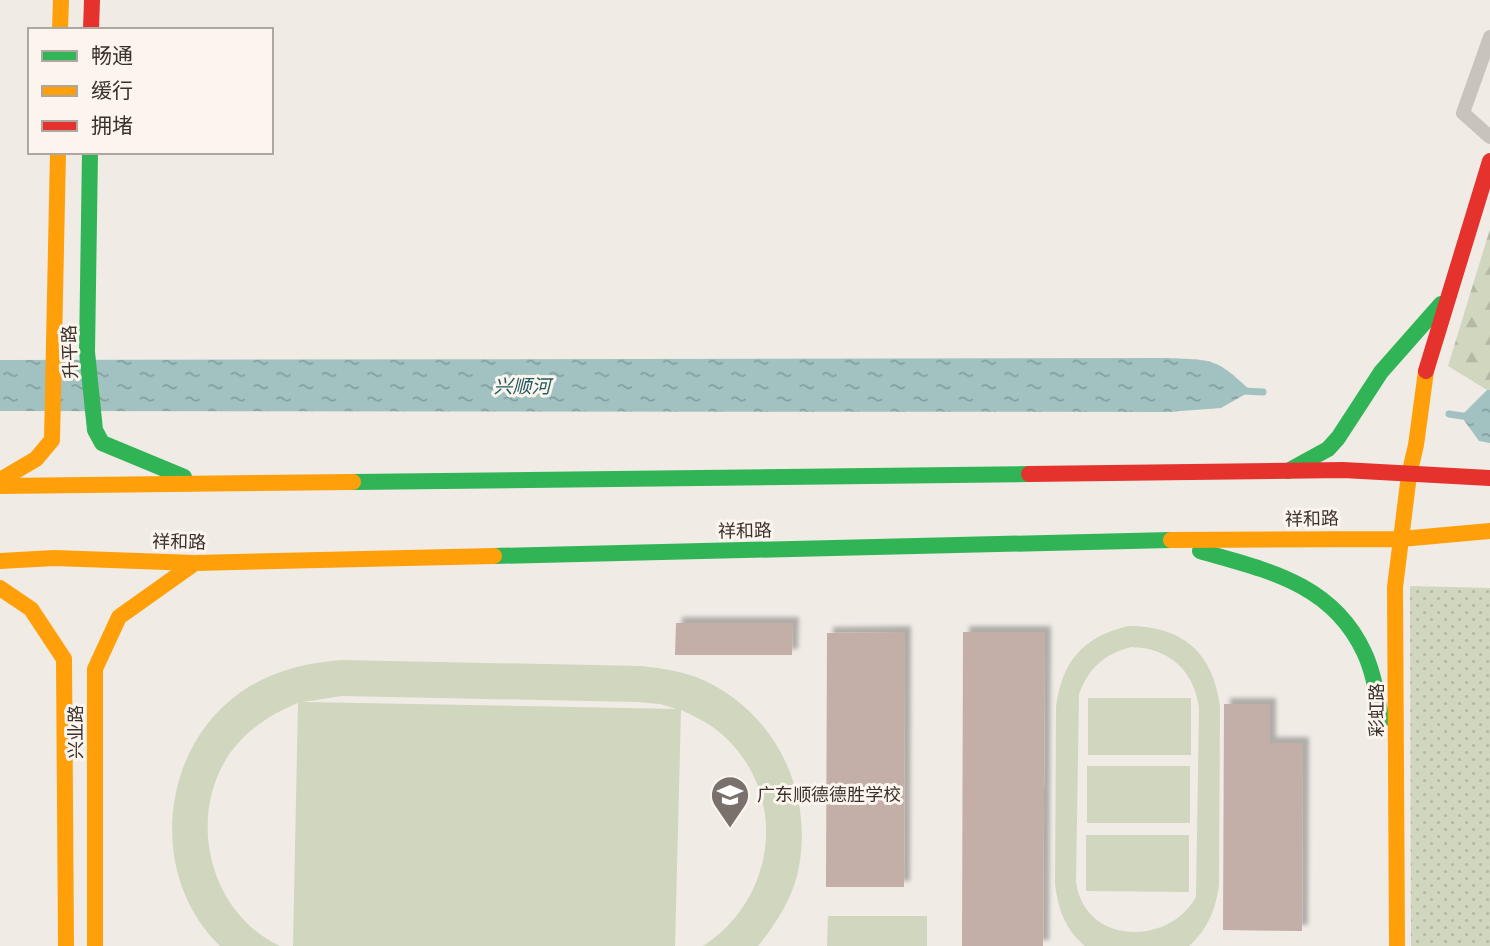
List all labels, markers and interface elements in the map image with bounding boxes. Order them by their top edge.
legend [28,28,273,154]
text: 畅通 [91,44,133,71]
text: 缓行 [91,79,133,106]
text: 拥堵 [91,114,133,141]
street label: 升平路 [59,325,84,379]
water label: 兴顺河 [493,376,554,400]
street label: 祥和路 [1285,509,1339,532]
street label: 祥和路 [718,521,772,544]
street label: 祥和路 [152,532,206,555]
street label: 彩虹路 [1367,683,1390,737]
street label: 兴业路 [66,705,89,759]
school or university icon: 广东顺德德胜学校 [709,774,751,829]
place label: 广东顺德德胜学校 [757,785,901,808]

